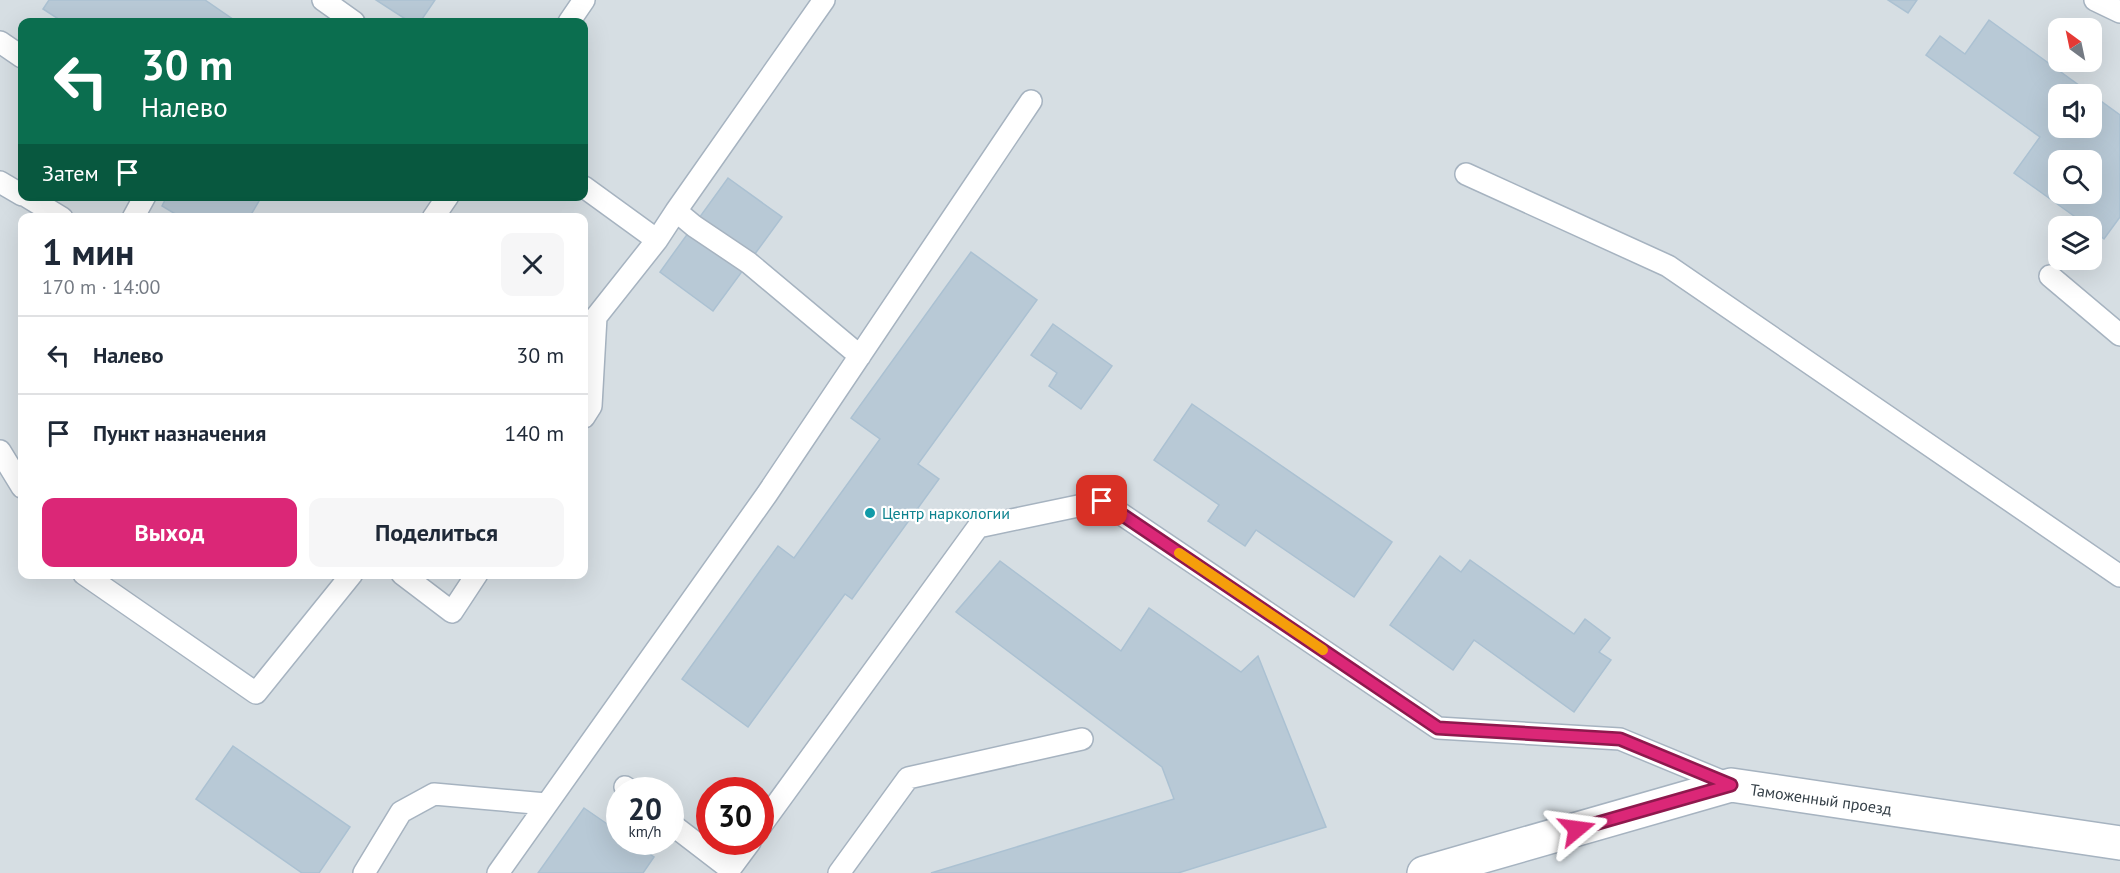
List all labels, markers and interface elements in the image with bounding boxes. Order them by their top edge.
north arrow [2048,18,2102,72]
map controls [2048,18,2102,270]
text: 30 m [141,37,233,92]
icon: left [42,42,120,120]
button: sound [2048,84,2102,138]
text: Налево [141,90,228,124]
button: search [2048,150,2102,204]
icon: arrive [111,156,144,189]
text: Затем [42,159,99,187]
button: layers [2048,216,2102,270]
text: 1 мин [42,228,134,275]
button: close [501,233,564,296]
text: 170 m · 14:00 [42,274,160,300]
icon: left [42,339,75,372]
text: Налево [93,341,164,369]
text: 30 m [516,341,564,369]
icon: arrive [42,417,75,450]
text: Пункт назначения [93,419,266,447]
text: 140 m [504,419,564,447]
pin [1076,475,1127,526]
icon: arrive [1085,484,1118,517]
button: Выход [42,498,297,567]
button: Поделиться [309,498,564,567]
place label: Центр наркологии [882,503,1010,523]
marker: Центр наркологии [863,506,877,520]
speed limit sign: 30 [696,777,774,855]
street label: Таможенный проезд [1749,779,1893,819]
text: 20 [628,789,662,828]
position arrow [1545,797,1609,861]
text: km/h [629,822,661,841]

